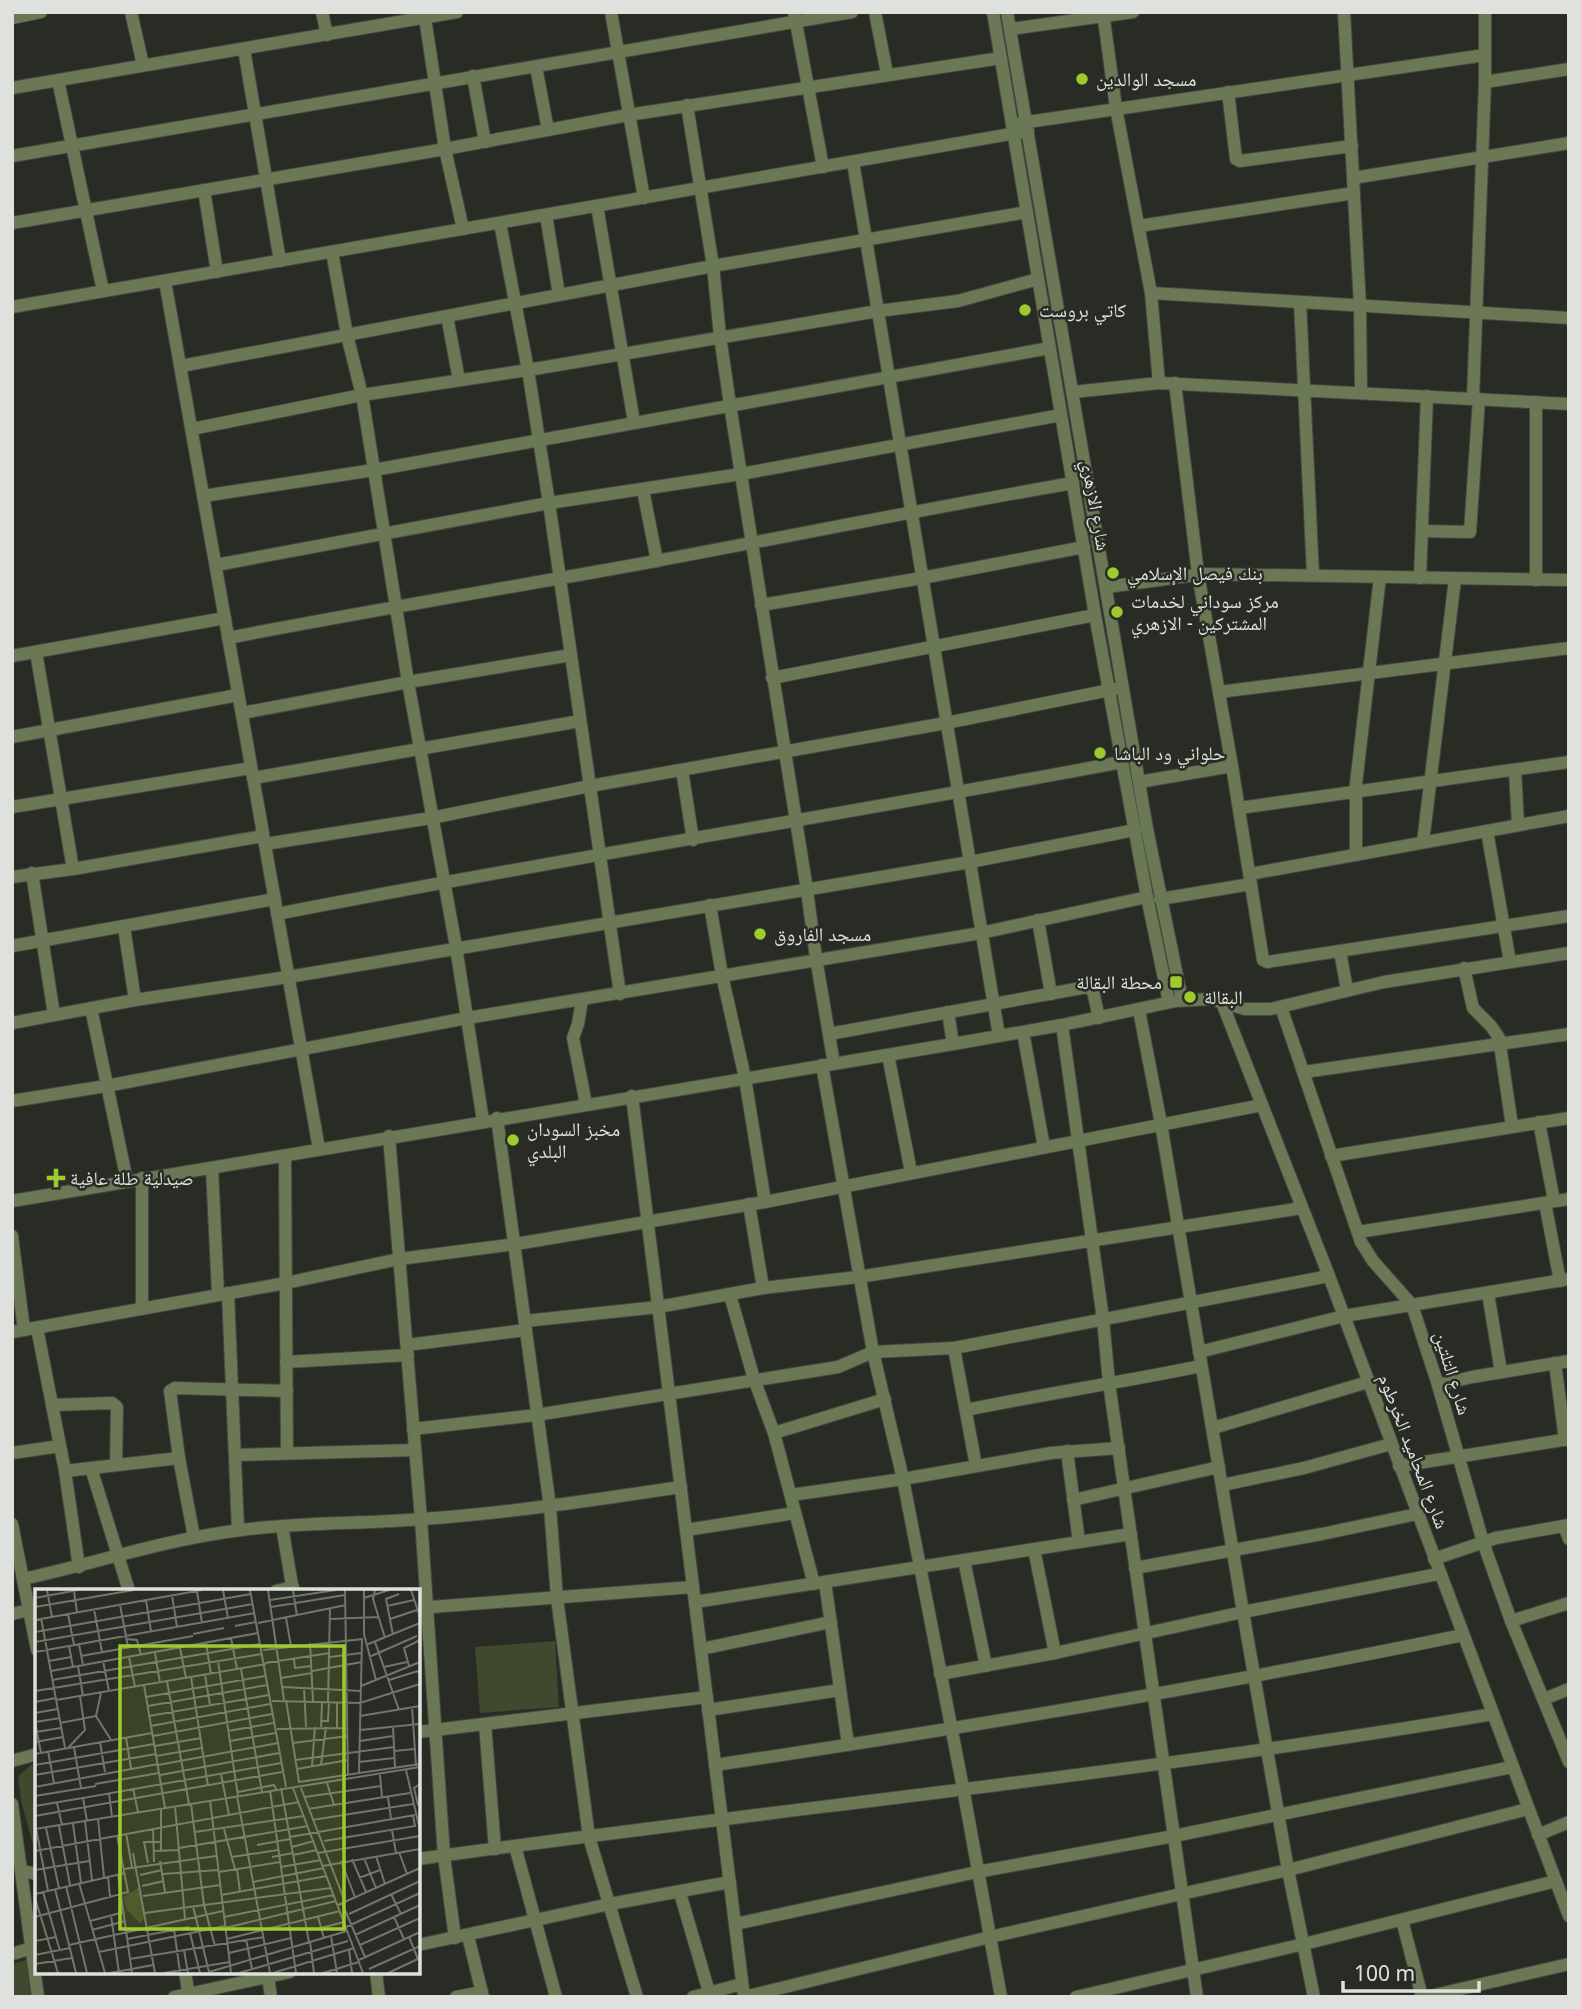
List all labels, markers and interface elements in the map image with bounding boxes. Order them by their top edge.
place label: مسجد الوالدين [1096,66,1197,92]
marker: مسجد الوالدين [1074,71,1090,87]
place label: كاتي بروست [1039,297,1126,326]
marker: كاتي بروست [1017,302,1033,318]
street label: شارع الازهري [1072,458,1117,553]
place label: بنك فيصل الإسلامي [1127,560,1263,589]
marker: بنك فيصل الإسلامي [1105,565,1121,581]
place label: مركز سوداني لخدمات المشتركين - الازهري [1131,588,1279,639]
marker: مركز سوداني لخدمات المشتركين - الازهري [1109,604,1125,620]
place label: حلواني ود الباشا [1114,740,1225,769]
marker: حلواني ود الباشا [1092,745,1108,761]
place label: مسجد الفاروق [774,921,871,947]
marker: مسجد الفاروق [752,926,768,942]
place label: محطة البقالة [1076,969,1162,995]
marker: محطة البقالة [1168,974,1184,990]
place label: البقالة [1204,984,1243,1010]
marker: البقالة [1182,989,1198,1005]
place label: مخبز السودان البلدي [527,1116,620,1167]
marker: مخبز السودان البلدي [505,1132,521,1148]
place label: صيدلية طلة عافية [70,1165,194,1191]
marker: صيدلية طلة عافية [48,1170,64,1186]
street label: شارع التلتين [1428,1328,1478,1418]
street label: شارع المحاميد الخرطوم [1372,1370,1456,1533]
inset map [35,1589,420,1974]
scale bar [1343,1950,1480,1994]
text: 100 m [1354,1959,1415,1987]

